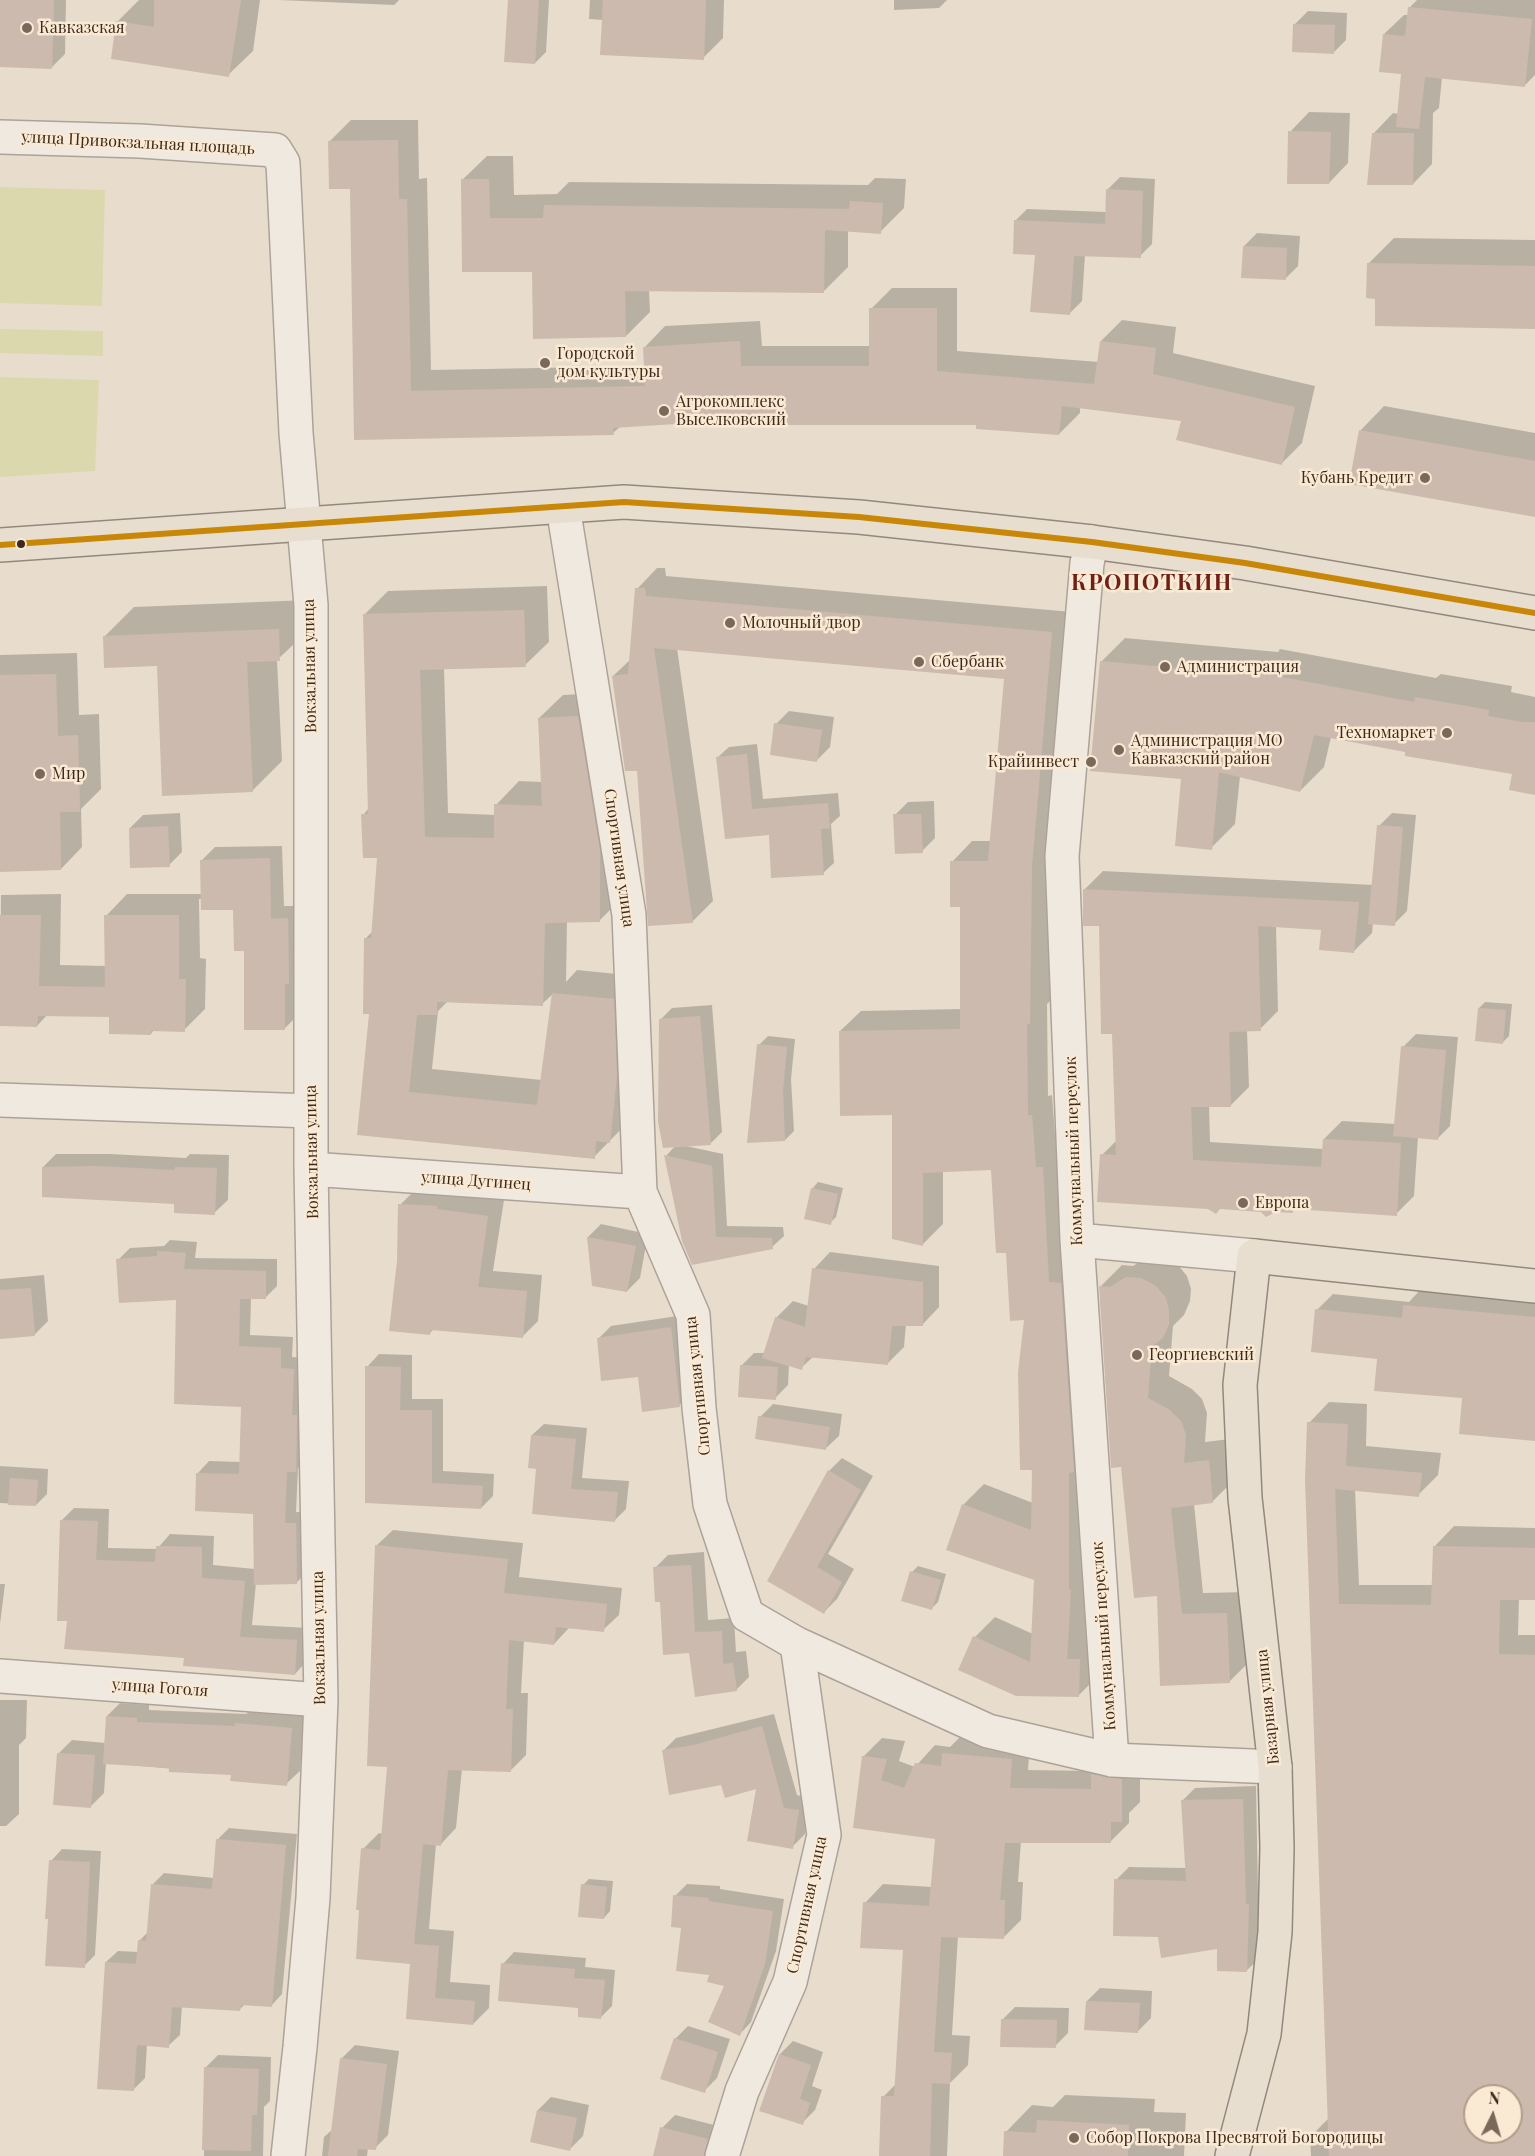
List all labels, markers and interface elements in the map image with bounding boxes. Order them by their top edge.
place label: Кавказская [39,18,125,38]
marker: Кавказская [20,21,34,35]
street label: улица Привокзальная площадь [21,127,255,159]
place label: Городской дом культуры [557,344,660,382]
marker: Городской дом культуры [538,356,552,370]
place label: Агрокомплекс Выселковский [676,392,786,430]
marker: Агрокомплекс Выселковский [657,404,671,418]
place label: Кубань Кредит [1301,468,1413,488]
marker: Кубань Кредит [1418,471,1432,485]
unlabelled marker [15,538,27,550]
district label: КРОПОТКИН [1071,570,1233,596]
street label: Вокзальная улица [299,599,321,733]
place label: Молочный двор [742,613,861,633]
marker: Молочный двор [723,616,737,630]
place label: Сбербанк [931,652,1004,672]
marker: Сбербанк [912,655,926,669]
place label: Администрация [1177,657,1299,677]
marker: Администрация [1158,660,1172,674]
place label: Техномаркет [1337,723,1435,743]
marker: Техномаркет [1440,726,1454,740]
place label: Администрация МО Кавказский район [1131,731,1283,769]
marker: Администрация МО Кавказский район [1112,743,1126,757]
place label: Крайинвест [988,752,1079,772]
marker: Крайинвест [1084,755,1098,769]
place label: Мир [52,764,85,784]
marker: Мир [33,767,47,781]
street label: Спортивная улица [600,787,638,929]
street label: Коммунальный переулок [1061,1056,1087,1246]
street label: Вокзальная улица [301,1085,323,1219]
street label: улица Дугинец [420,1168,532,1194]
place label: Европа [1255,1193,1309,1213]
marker: Европа [1236,1196,1250,1210]
street label: Спортивная улица [681,1315,715,1457]
place label: Георгиевский [1149,1345,1254,1365]
marker: Георгиевский [1130,1348,1144,1362]
street label: Коммунальный переулок [1088,1541,1120,1731]
street label: Вокзальная улица [308,1571,330,1705]
street label: Базарная улица [1252,1648,1284,1766]
street label: улица Гоголя [111,1675,209,1701]
street label: Спортивная улица [783,1835,831,1975]
north arrow [1463,2084,1523,2144]
text: N [1488,2087,1501,2109]
place label: Собор Покрова Пресвятой Богородицы [1086,2128,1383,2148]
marker: Собор Покрова Пресвятой Богородицы [1067,2131,1081,2145]

